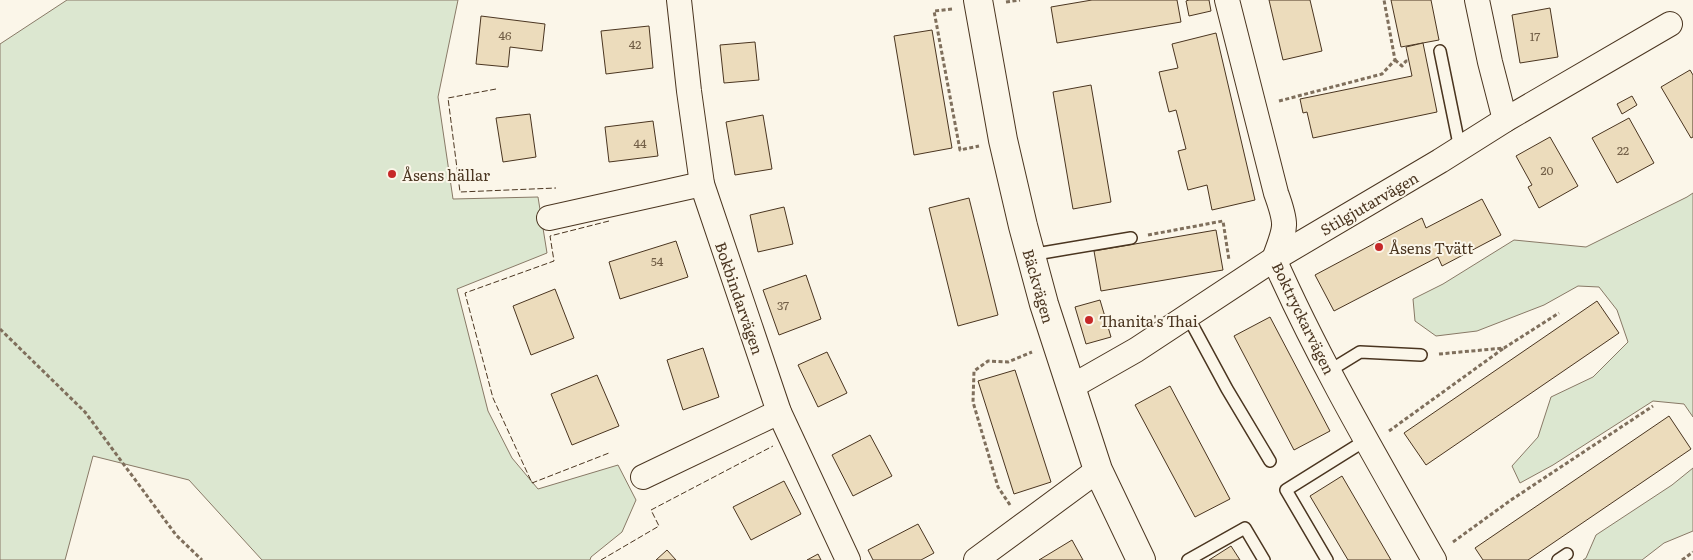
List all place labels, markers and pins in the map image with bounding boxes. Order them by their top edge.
place label: Åsens hällar [402,163,490,186]
marker: Åsens hällar [386,168,398,180]
place label: Åsens Tvätt [1389,236,1473,259]
marker: Åsens Tvätt [1373,241,1385,253]
place label: Thanita's Thai [1099,309,1198,332]
marker: Thanita's Thai [1083,314,1095,326]

